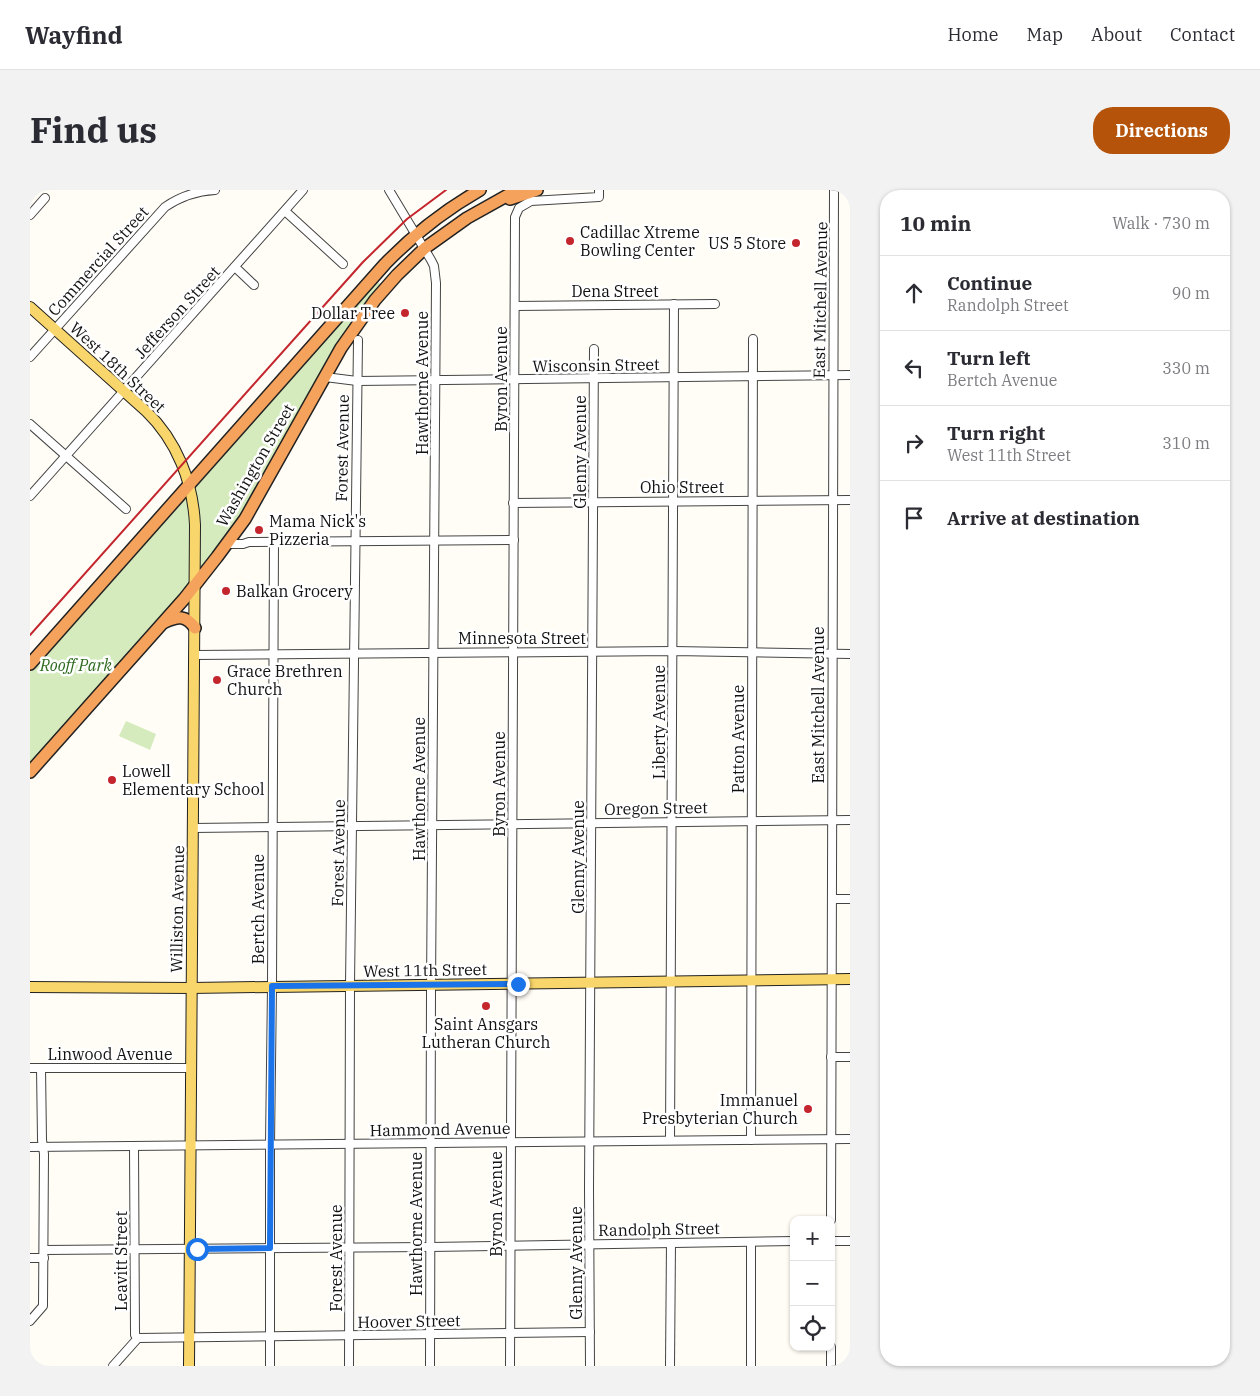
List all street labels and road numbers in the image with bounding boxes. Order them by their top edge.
street label: Commercial Street [43,202,153,320]
street label: East Mitchell Avenue [809,221,831,379]
street label: Jefferson Street [130,261,224,363]
street label: Dena Street [571,281,659,301]
street label: Hawthorne Avenue [412,311,432,455]
street label: West 18th Street [66,317,170,417]
street label: Byron Avenue [491,326,511,432]
street label: Wisconsin Street [532,354,660,376]
street label: Forest Avenue [331,394,353,502]
street label: Glenny Avenue [570,395,590,509]
street label: Washington Street [212,400,298,530]
street label: Ohio Street [640,477,724,497]
street label: East Mitchell Avenue [808,626,828,784]
street label: Minnesota Street [458,628,586,648]
street label: Liberty Avenue [649,665,669,779]
street label: Patton Avenue [728,685,748,793]
street label: Hawthorne Avenue [409,717,429,861]
street label: Byron Avenue [489,731,509,837]
street label: Oregon Street [604,797,708,819]
street label: Forest Avenue [327,799,349,907]
street label: Glenny Avenue [568,800,588,914]
street label: Williston Avenue [166,845,188,973]
street label: Bertch Avenue [248,854,268,964]
street label: West 11th Street [363,959,487,981]
street label: Linwood Avenue [48,1044,172,1064]
street label: Hammond Avenue [369,1118,511,1140]
street label: Byron Avenue [486,1151,506,1257]
street label: Hawthorne Avenue [406,1152,426,1296]
street label: Forest Avenue [326,1204,346,1312]
street label: Glenny Avenue [566,1206,586,1320]
street label: Leavitt Street [111,1211,131,1311]
street label: Randolph Street [598,1218,720,1240]
street label: Hoover Street [357,1310,461,1332]

